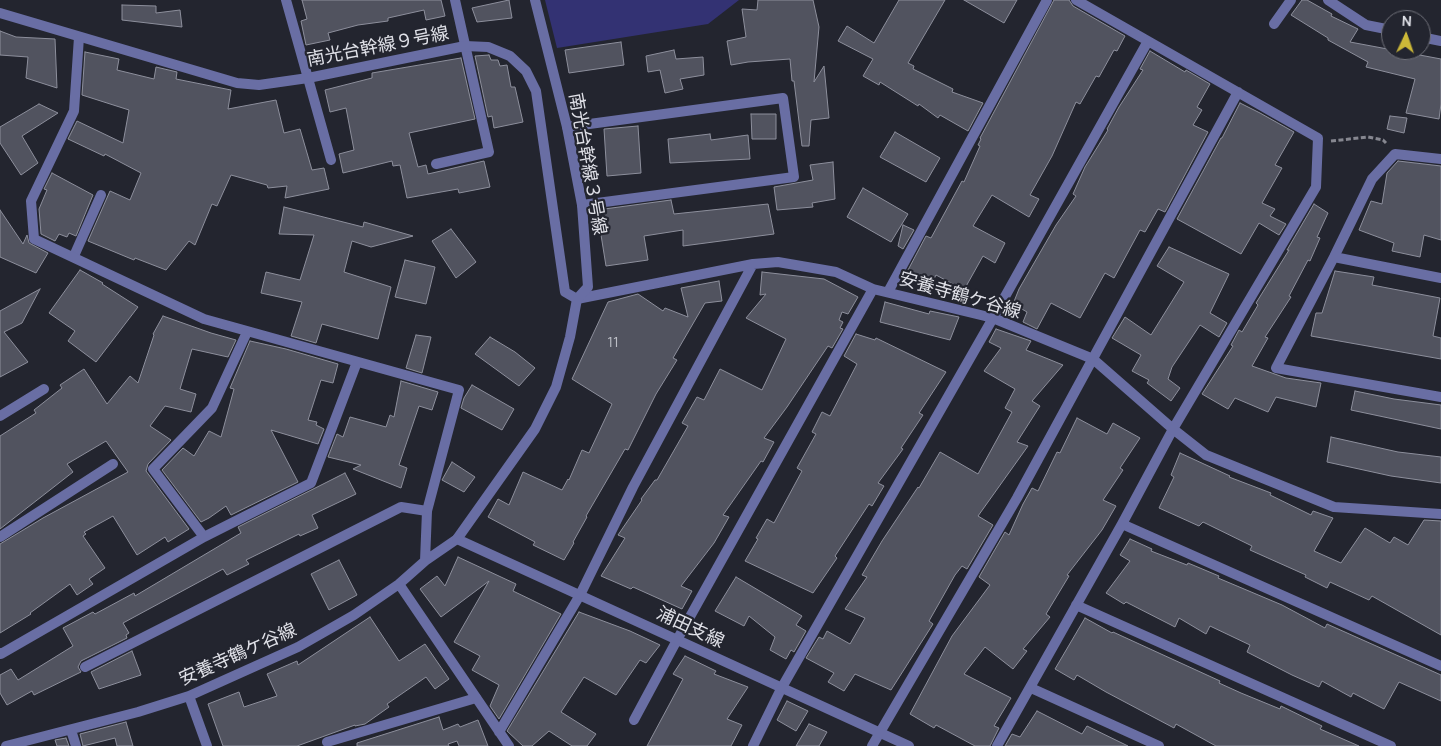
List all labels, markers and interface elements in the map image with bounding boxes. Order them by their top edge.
north arrow [1381,10,1431,60]
text: N [1401,11,1412,30]
street label: 南光台幹線９号線 [305,23,451,71]
street label: 南光台幹線３号線 [564,91,610,237]
street label: 安養寺鶴ケ谷線 [896,268,1024,324]
house number: 11 [607,334,619,352]
street label: 浦田支線 [653,603,727,653]
street label: 安養寺鶴ケ谷線 [176,620,300,690]

